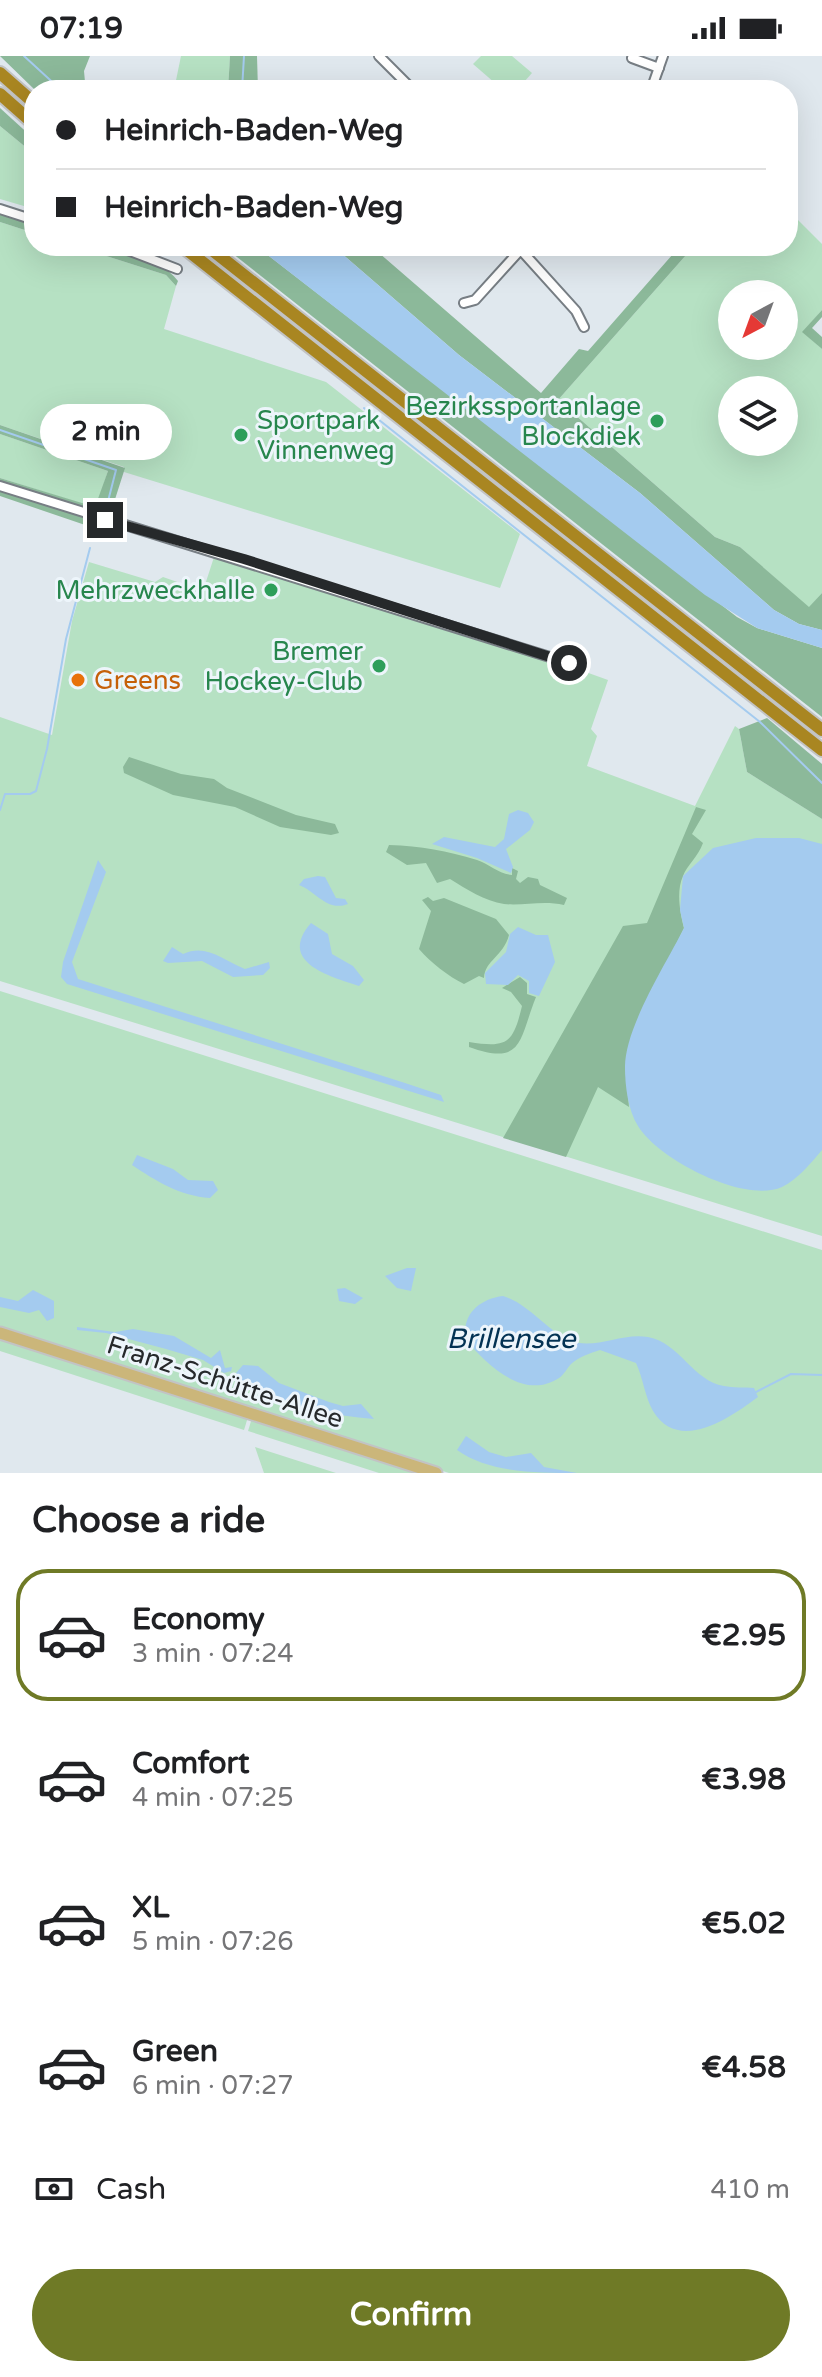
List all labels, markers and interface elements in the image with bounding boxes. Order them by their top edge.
text: 07:19 [40,10,123,47]
text: Heinrich-Baden-Weg [104,112,403,149]
text: Heinrich-Baden-Weg [104,189,403,226]
north arrow [718,280,798,360]
map controls [718,280,798,456]
button: layers [718,376,798,456]
place label: Bezirkssportanlage Blockdiek [405,391,641,452]
callout: 2 min [39,404,171,460]
place label: Sportpark Vinnenweg [257,405,395,466]
marker: Bezirkssportanlage Blockdiek [648,412,666,430]
text: 2 min [71,416,141,447]
marker: Sportpark Vinnenweg [232,426,250,444]
route end [87,502,123,538]
place label: Mehrzweckhalle [56,575,255,606]
marker: Mehrzweckhalle [262,581,280,599]
place label: Bremer Hockey-Club [204,636,363,697]
route start [551,645,587,681]
marker: Bremer Hockey-Club [370,657,388,675]
place label: Greens [94,665,181,696]
marker: Greens [69,671,87,689]
water label: Brillensee [447,1322,578,1356]
street label: Franz-Schütte-Allee [103,1329,347,1435]
text: Choose a ride [32,1499,265,1542]
icon: car [36,1599,108,1671]
text: Economy [132,1601,265,1638]
text: €2.95 [701,1617,786,1654]
text: 3 min · 07:24 [132,1638,294,1669]
icon: car [36,1743,108,1815]
text: Comfort [132,1745,250,1782]
text: €3.98 [701,1761,786,1798]
text: 4 min · 07:25 [132,1782,294,1813]
icon: car [36,1887,108,1959]
text: XL [132,1889,169,1926]
text: €5.02 [702,1905,786,1942]
text: 5 min · 07:26 [132,1926,294,1957]
icon: car [36,2031,108,2103]
text: Green [132,2033,218,2070]
text: €4.58 [701,2049,786,2086]
text: 6 min · 07:27 [132,2070,294,2101]
icon: cash [32,2167,76,2211]
text: Cash [96,2171,166,2208]
text: 410 m [710,2174,790,2205]
button: Confirm [32,2269,790,2361]

